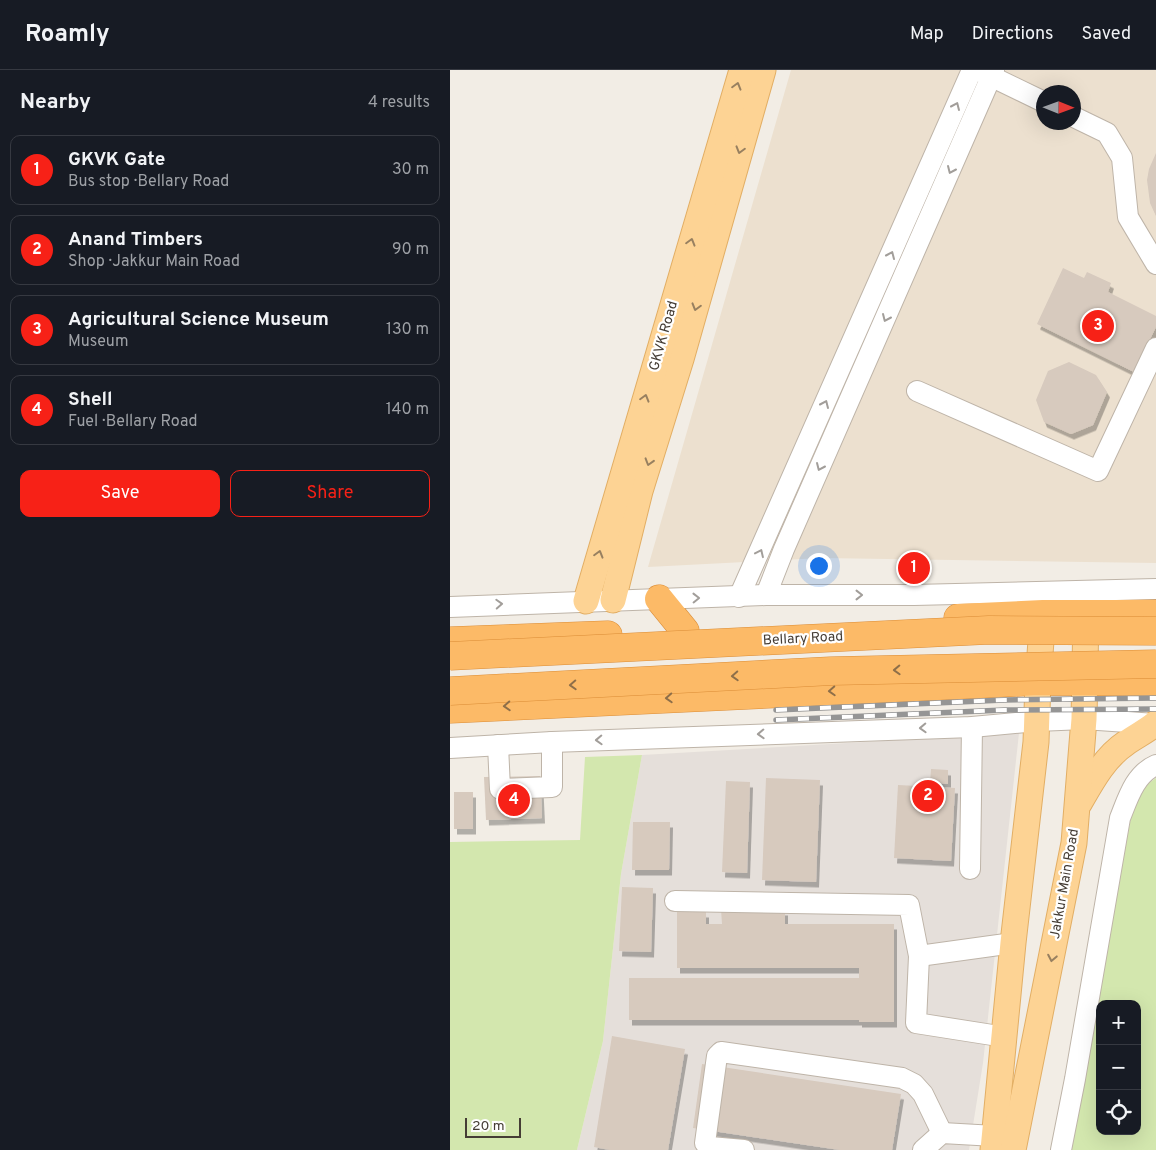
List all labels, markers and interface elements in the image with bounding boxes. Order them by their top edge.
text: Roamly [25,20,110,50]
text: Map [910,23,944,46]
text: Directions [972,23,1054,46]
text: Saved [1082,23,1131,46]
one-way arrow [731,83,741,91]
north arrow [1036,85,1081,130]
text: Nearby [20,89,91,116]
text: 4 results [368,93,430,113]
one-way arrow [949,102,960,111]
one-way arrow [736,146,746,154]
text: GKVK Gate [68,148,165,172]
text: 1 [34,160,40,180]
text: 30 m [392,160,429,180]
one-way arrow [947,165,958,174]
text: Bus stop · Bellary Road [68,172,229,192]
text: Anand Timbers [68,228,203,252]
one-way arrow [686,239,696,247]
text: 2 [32,240,42,260]
text: 90 m [392,240,429,260]
one-way arrow [884,251,895,260]
text: Shop · Jakkur Main Road [68,252,240,272]
street label: GKVK Road [646,299,682,373]
one-way arrow [692,302,702,310]
pin: 3 [1082,307,1114,345]
text: Agricultural Science Museum [68,308,329,332]
one-way arrow [881,313,892,322]
text: 3 [32,320,42,340]
text: 130 m [386,320,429,340]
text: Museum [68,332,129,352]
text: Shell [68,388,113,412]
one-way arrow [640,395,650,403]
text: 4 [32,400,42,420]
text: 140 m [386,400,429,420]
one-way arrow [819,400,830,409]
text: Fuel · Bellary Road [68,412,198,432]
one-way arrow [645,458,655,466]
one-way arrow [816,462,827,471]
button: Save [20,470,220,517]
button: Share [230,470,430,517]
one-way arrow [753,549,764,558]
pin: 1 [898,549,930,587]
one-way arrow [594,551,604,559]
your location [806,553,832,579]
one-way arrow [855,590,863,600]
one-way arrow [692,593,700,603]
one-way arrow [495,599,503,610]
street label: Bellary Road [762,628,844,650]
one-way arrow [893,664,901,675]
one-way arrow [731,671,739,682]
one-way arrow [568,679,576,690]
one-way arrow [827,685,835,696]
one-way arrow [665,693,673,704]
one-way arrow [503,701,511,712]
one-way arrow [919,723,927,734]
one-way arrow [757,729,765,740]
one-way arrow [594,735,602,746]
pin: 2 [912,777,944,815]
pin: 4 [498,781,530,819]
street label: Jakkur Main Road [1047,828,1083,940]
one-way arrow [1047,953,1057,962]
map controls [1096,1000,1141,1135]
button: + [1096,1000,1141,1045]
button: − [1096,1045,1141,1090]
button: locate [1096,1090,1141,1135]
scale bar [465,1115,521,1138]
text: 20 m [472,1118,505,1135]

